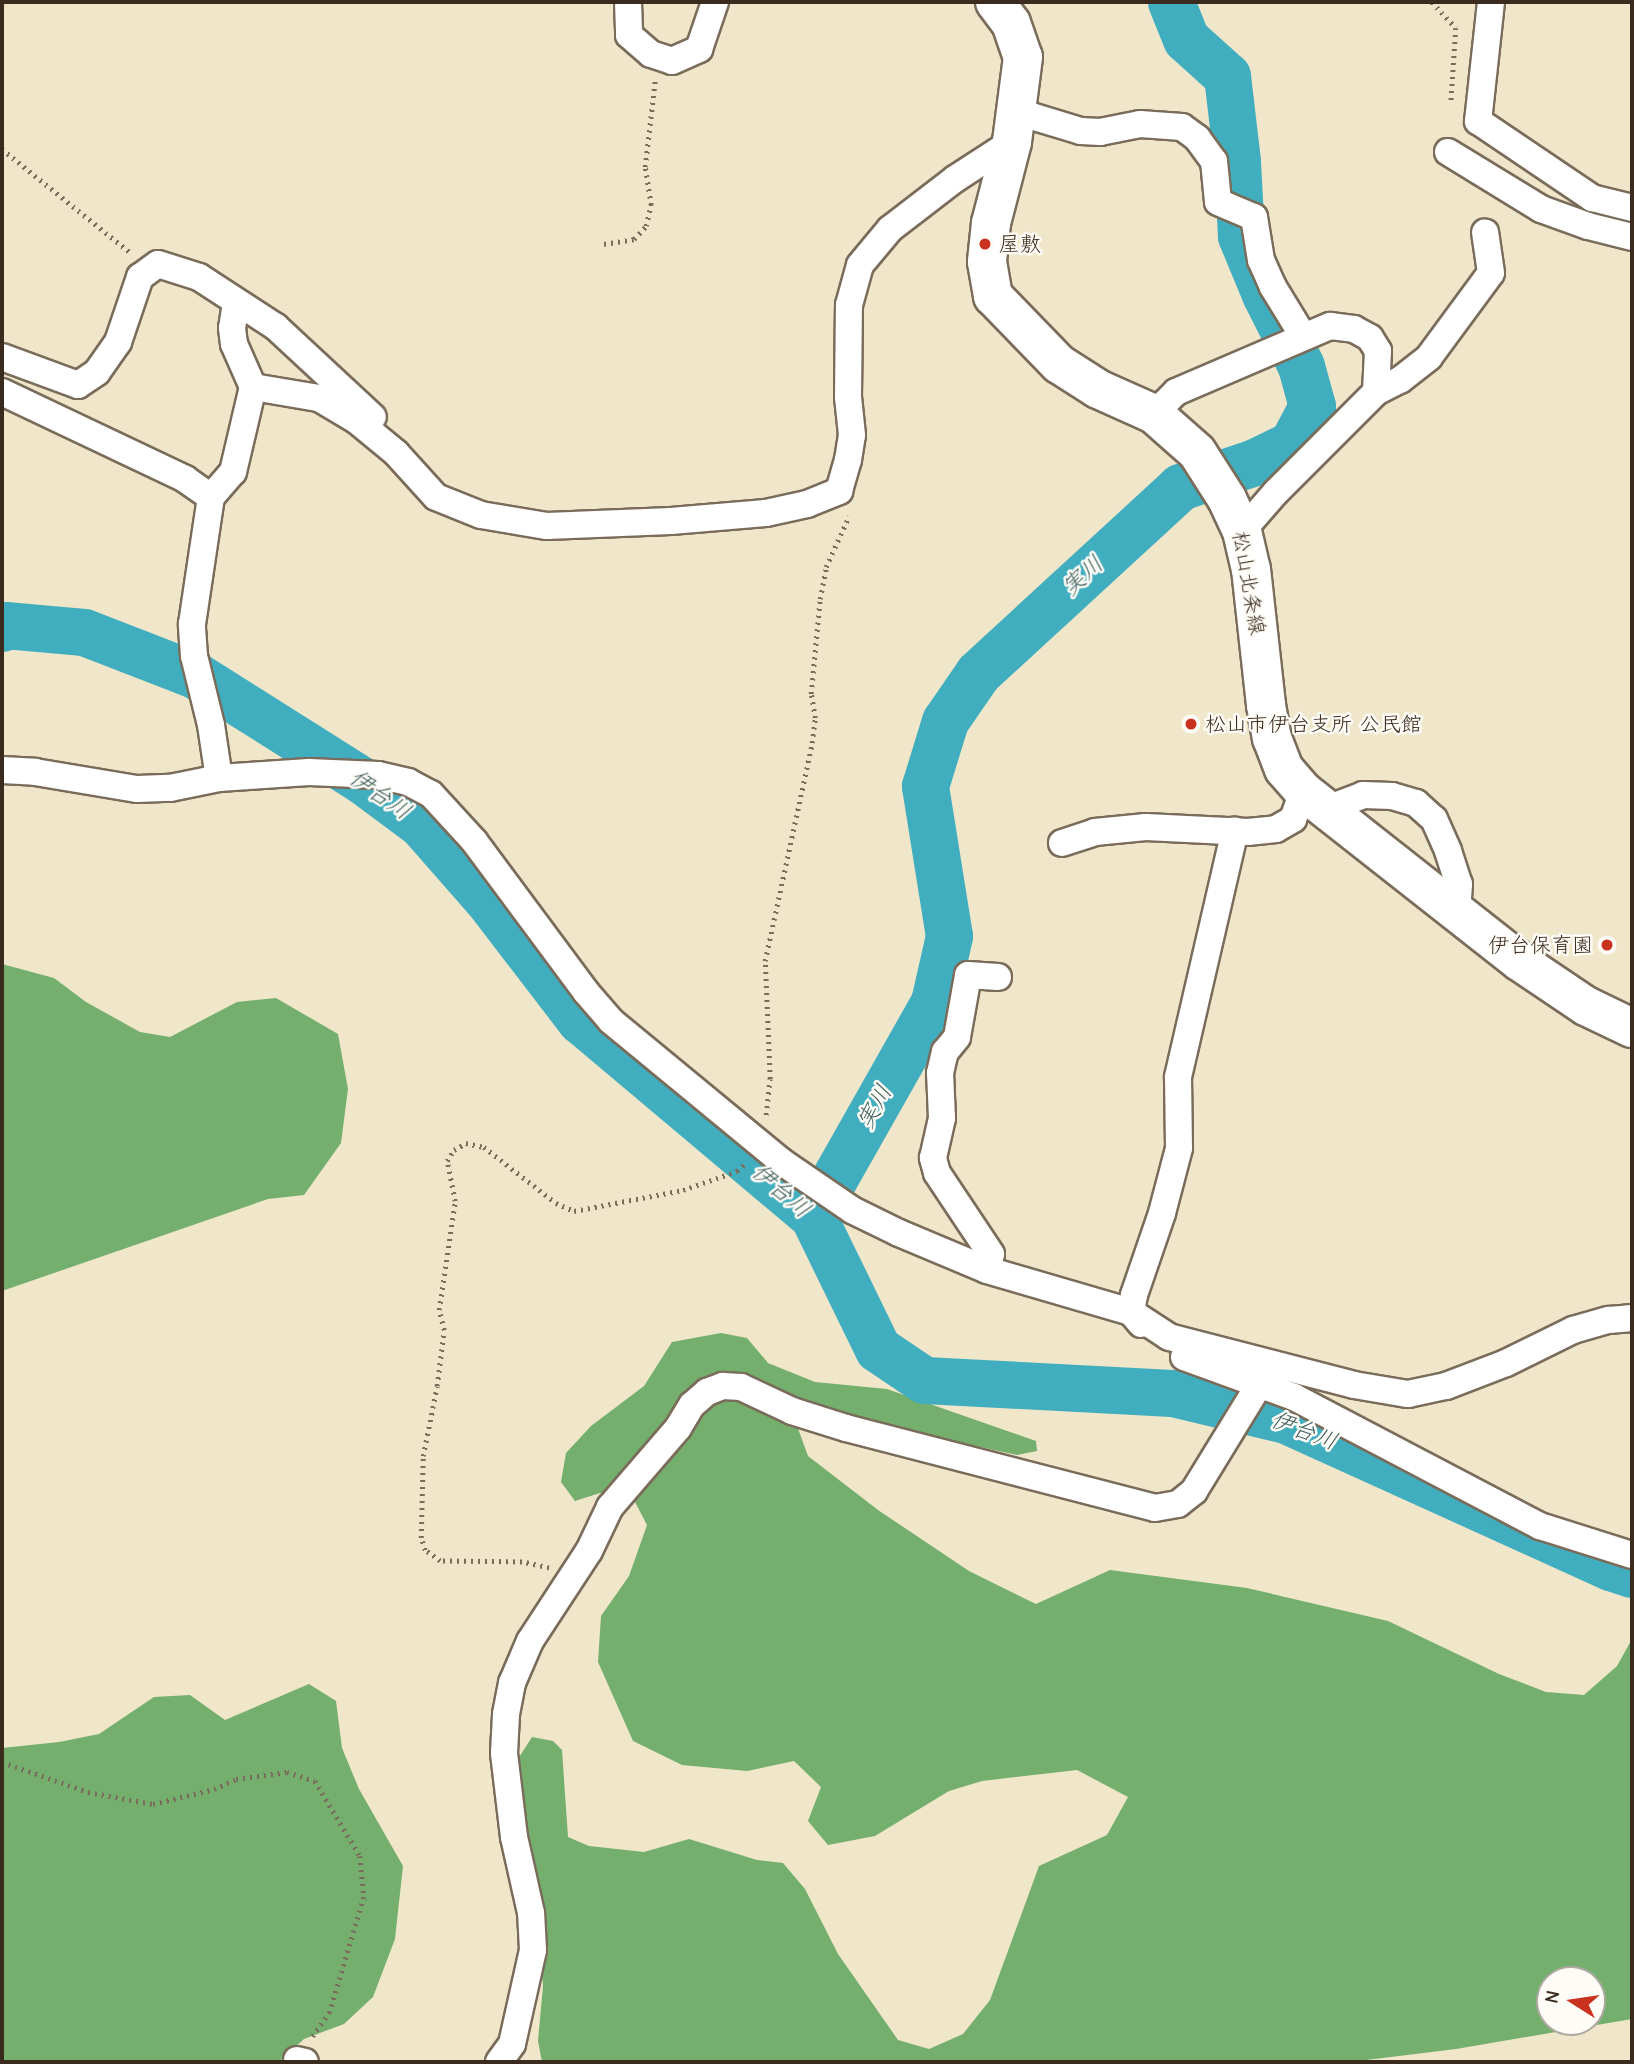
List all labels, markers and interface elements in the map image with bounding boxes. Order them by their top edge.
place label: 屋敷 [999,231,1041,257]
marker: 屋敷 [977,236,993,252]
street label: 松山北条線 [1227,529,1271,637]
water label: 実川 [1057,550,1109,602]
place label: 松山市伊台支所 公民館 [1205,711,1422,737]
marker: 松山市伊台支所 公民館 [1183,716,1199,732]
water label: 伊台川 [344,764,416,826]
place label: 伊台保育園 [1488,932,1593,958]
marker: 伊台保育園 [1599,937,1615,953]
water label: 実川 [852,1080,898,1134]
water label: 伊台川 [746,1158,816,1224]
water label: 伊台川 [1267,1406,1341,1456]
north arrow [1536,1966,1606,2036]
text: N [1540,1989,1564,2005]

